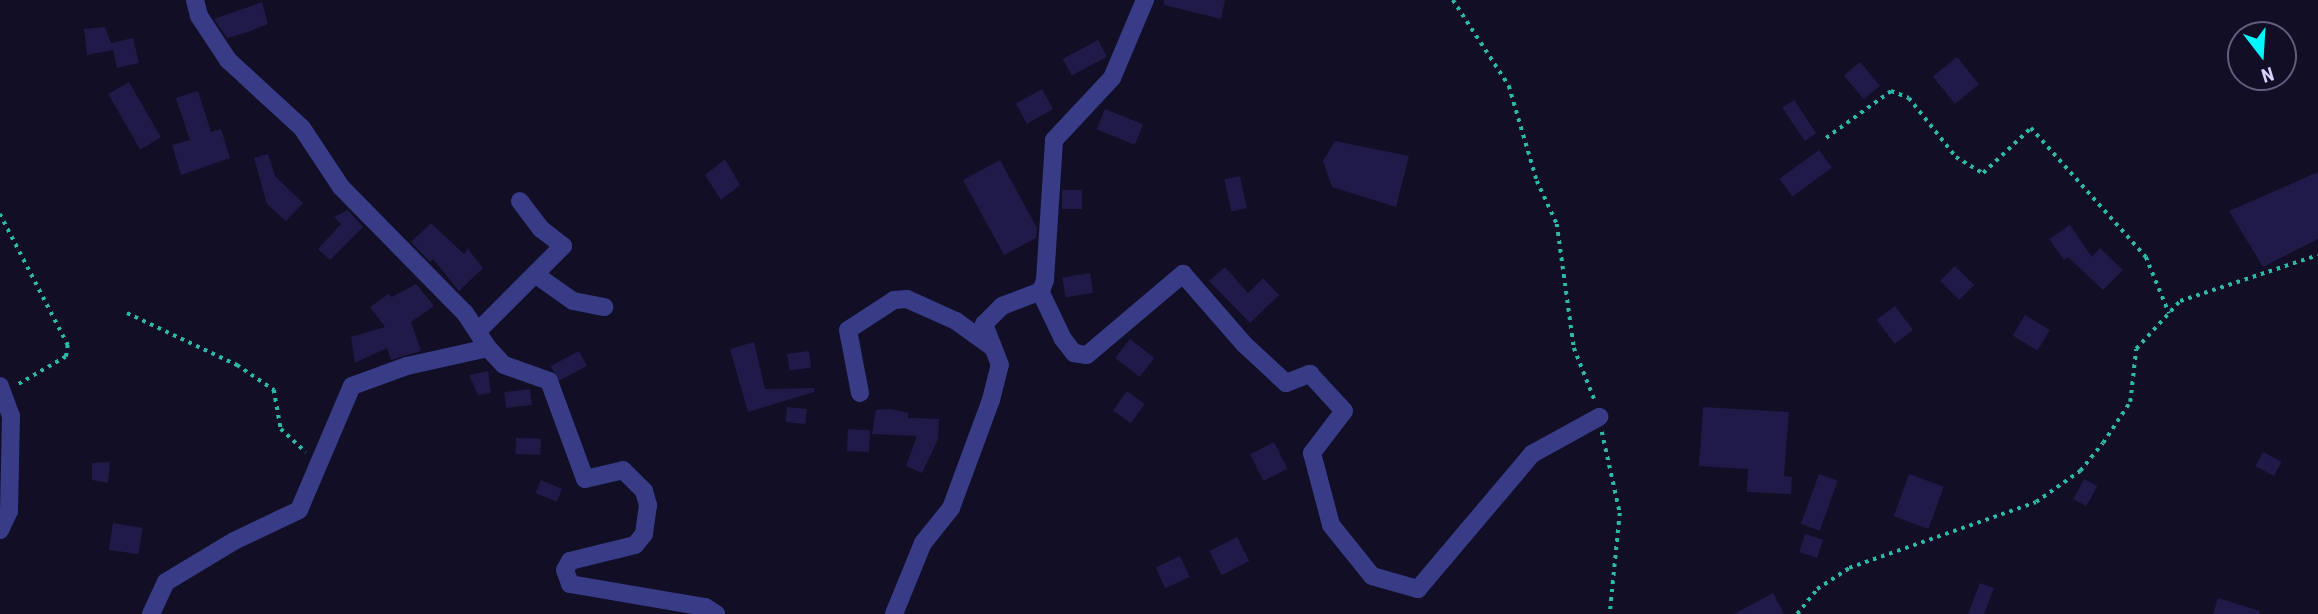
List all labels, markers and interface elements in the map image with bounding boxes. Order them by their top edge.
north arrow [2227,21,2297,91]
text: N [2259,62,2277,87]

